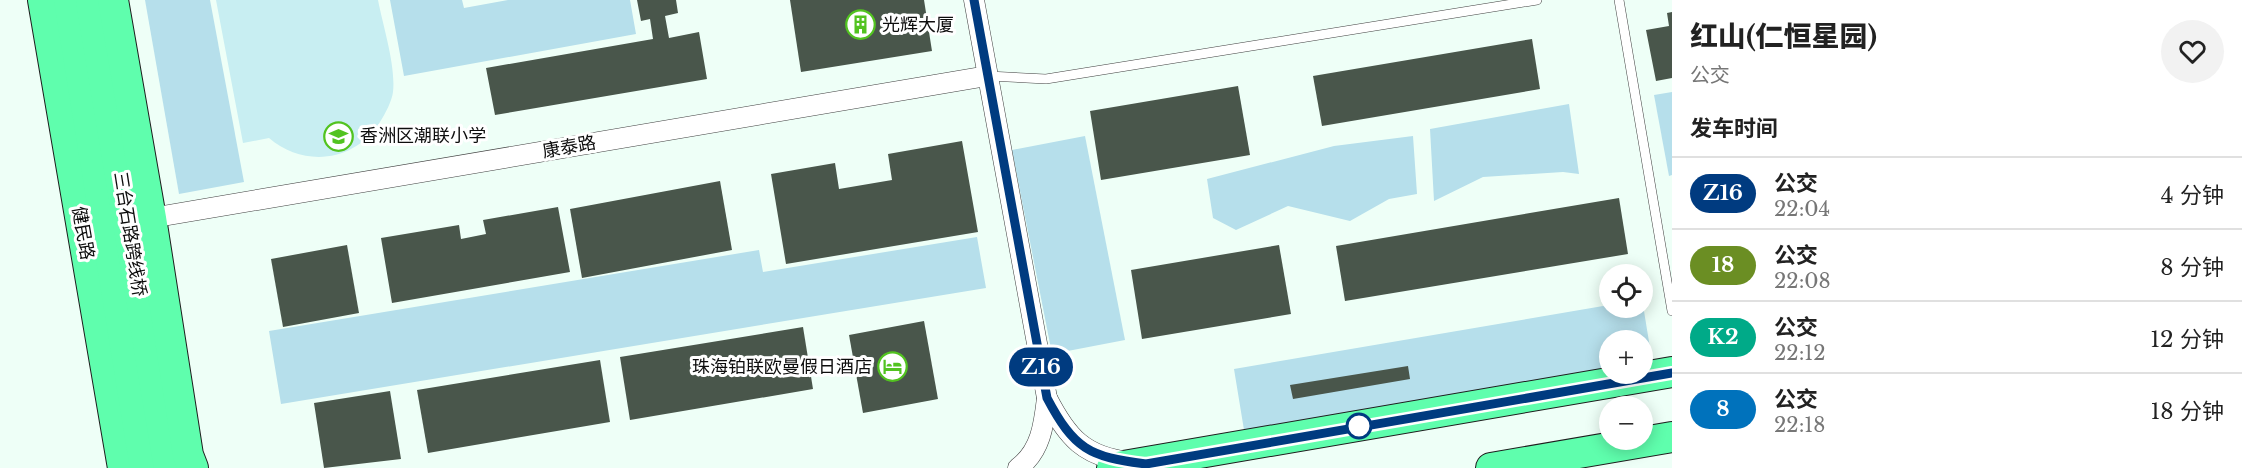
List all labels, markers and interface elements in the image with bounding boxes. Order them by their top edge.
building icon: 光辉大厦 [845,9,877,41]
place label: 光辉大厦 [882,14,954,36]
text: 红山(仁恒星园) [1690,19,1877,54]
button: heart [2161,20,2224,83]
text: 公交 [1690,63,1730,87]
text: 发车时间 [1690,115,1778,142]
school or university icon: 香洲区潮联小学 [323,120,355,152]
place label: 香洲区潮联小学 [360,125,486,147]
street label: 康泰路 [541,131,597,163]
street label: 三台石路跨线桥 [109,170,151,298]
text: 公交 [1774,170,1818,197]
text: Z16 [1703,180,1743,206]
text: 4 分钟 [2161,182,2224,209]
text: 22:04 [1774,197,1830,221]
street label: 健民路 [67,205,99,261]
text: 公交 [1774,242,1818,269]
text: 18 [1712,252,1734,278]
text: 8 分钟 [2160,254,2224,281]
map controls [1599,264,1653,450]
button: locate [1599,264,1653,318]
text: 22:08 [1774,269,1831,293]
text: 公交 [1774,314,1818,341]
text: K2 [1707,324,1739,350]
text: 12 分钟 [2150,326,2224,353]
button: + [1599,330,1653,384]
text: 22:12 [1774,341,1826,365]
line badge: Z16 [1006,348,1076,386]
hotel icon: 珠海铂联欧曼假日酒店 [877,351,909,383]
text: Z16 [1021,354,1061,380]
place label: 珠海铂联欧曼假日酒店 [692,356,872,378]
text: 公交 [1774,386,1818,413]
button: − [1599,396,1653,450]
text: 8 [1716,396,1730,422]
text: 18 分钟 [2151,398,2224,425]
unlabelled marker [1346,413,1372,439]
text: 22:18 [1774,413,1825,437]

